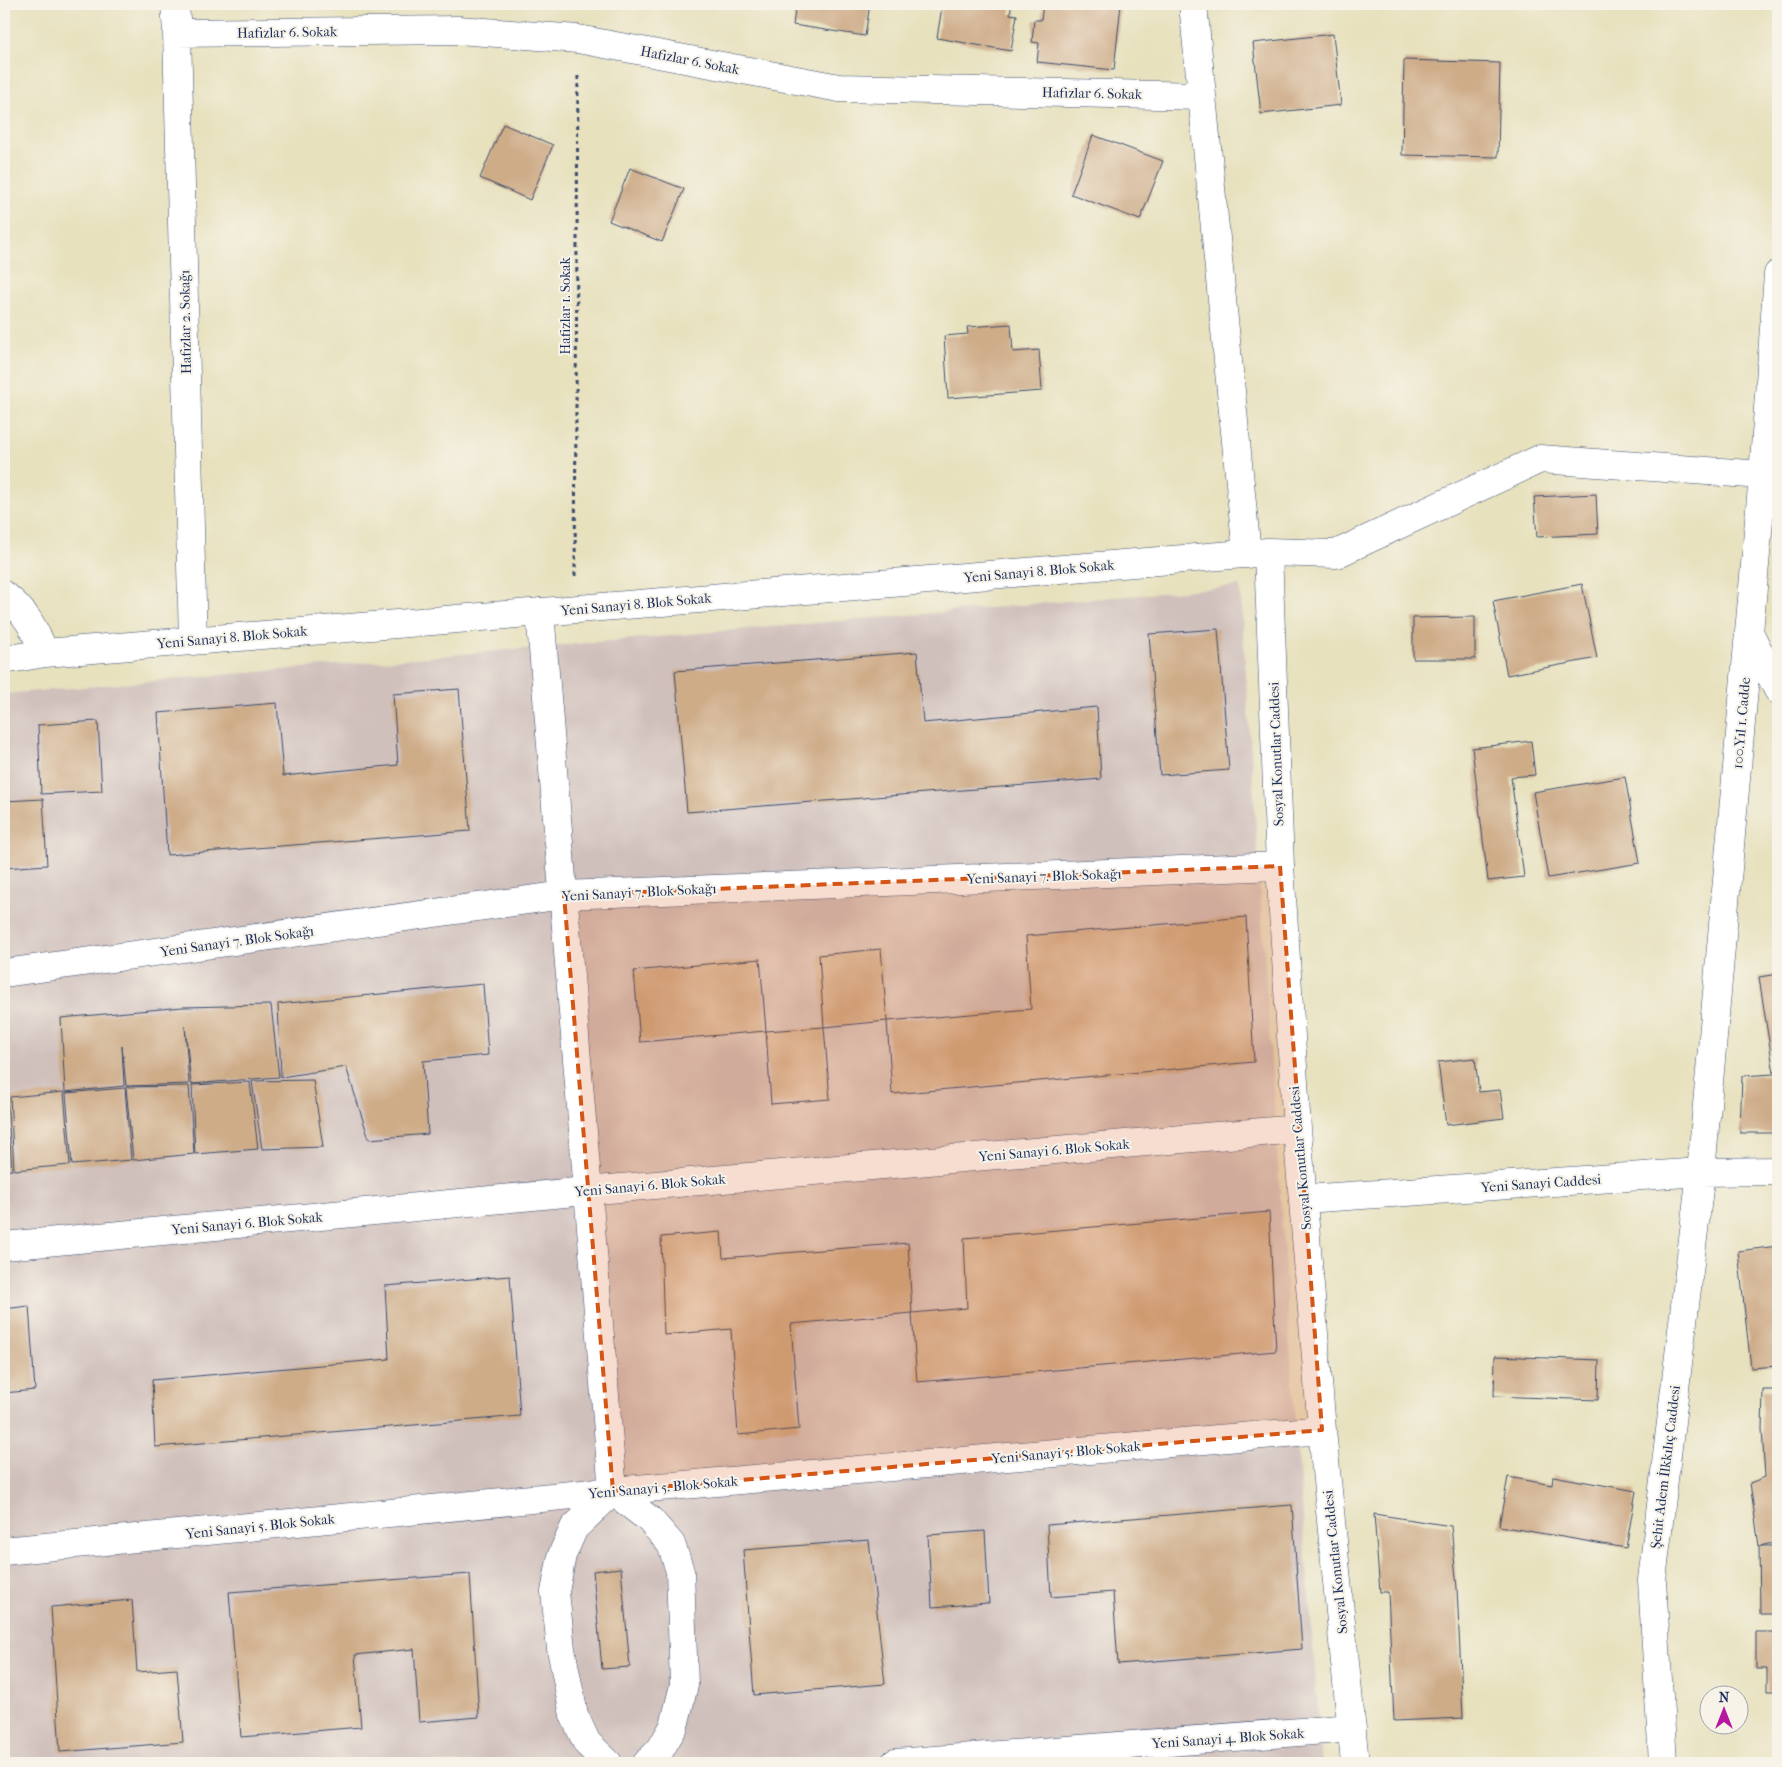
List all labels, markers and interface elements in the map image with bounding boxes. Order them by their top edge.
street label: Hafızlar 6. Sokak [237,23,338,42]
street label: Hafızlar 6. Sokak [639,43,741,79]
street label: Hafızlar 6. Sokak [1042,84,1143,103]
street label: Hafızlar 1. Sokak [557,256,574,355]
street label: Hafızlar 2. Sokağı [176,270,195,374]
street label: Yeni Sanayi 8. Blok Sokak [962,556,1116,587]
street label: Yeni Sanayi 8. Blok Sokak [559,589,713,620]
street label: Yeni Sanayi 8. Blok Sokak [155,622,309,653]
street label: 100.Yıl 1. Cadde [1729,677,1754,770]
street label: Sosyal Konutlar Caddesi [1265,681,1288,827]
street label: Yeni Sanayi 7. Blok Sokağı [965,865,1122,888]
street label: Yeni Sanayi 7. Blok Sokağı [560,880,717,905]
street label: Yeni Sanayi 7. Blok Sokağı [158,922,315,961]
street label: Sosyal Konutlar Caddesi [1286,1085,1315,1231]
street label: Yeni Sanayi 6. Blok Sokak [977,1135,1131,1166]
street label: Yeni Sanayi 6. Blok Sokak [573,1170,727,1201]
street label: Yeni Sanayi Caddesi [1479,1171,1602,1196]
street label: Yeni Sanayi 6. Blok Sokak [170,1208,324,1239]
street label: Şehit Adem İlkkılıç Caddesi [1647,1384,1684,1550]
street label: Yeni Sanayi 5. Blok Sokak [990,1437,1142,1468]
street label: Yeni Sanayi 5. Blok Sokak [587,1472,739,1503]
street label: Sosyal Konutlar Caddesi [1319,1489,1352,1635]
street label: Yeni Sanayi 5. Blok Sokak [184,1510,336,1543]
north arrow [1700,1684,1750,1734]
text: N [1719,1689,1730,1706]
street label: Yeni Sanayi 4. Blok Sokak [1150,1725,1306,1752]

